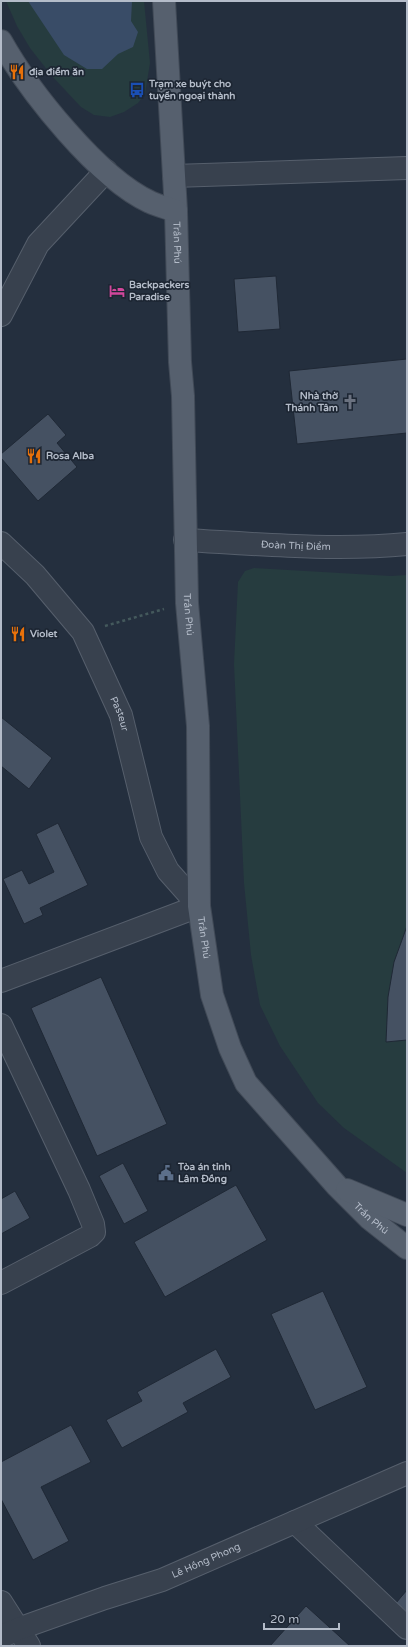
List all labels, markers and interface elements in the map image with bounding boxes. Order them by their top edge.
restaurant icon: địa điểm ăn [8,63,26,81]
place label: địa điểm ăn [29,66,84,78]
place label: Trạm xe buýt cho tuyến ngoại thành [148,78,235,102]
bus stop icon: Trạm xe buýt cho tuyến ngoại thành [128,81,146,99]
street label: Trần Phú [170,221,183,264]
place label: Backpackers Paradise [129,279,189,303]
hotel icon: Backpackers Paradise [108,282,126,300]
place label: Nhà thờ Thánh Tâm [284,390,338,414]
church icon: Nhà thờ Thánh Tâm [341,393,359,411]
restaurant icon: Rosa Alba [25,447,43,465]
place label: Rosa Alba [46,450,94,462]
street label: Đoàn Thị Điểm [261,538,331,553]
street label: Trần Phú [181,593,196,636]
restaurant icon: Violet [9,625,27,643]
place label: Violet [30,628,58,640]
street label: Pasteur [107,695,131,733]
street label: Trần Phú [195,916,213,959]
place label: Tòa án tỉnh Lâm Đồng [177,1161,231,1185]
public building icon: Tòa án tỉnh Lâm Đồng [157,1164,175,1182]
street label: Trần Phú [351,1200,391,1237]
street label: Lê Hồng Phong [170,1540,242,1581]
scale bar [264,1605,339,1631]
text: 20 m [270,1612,299,1626]

